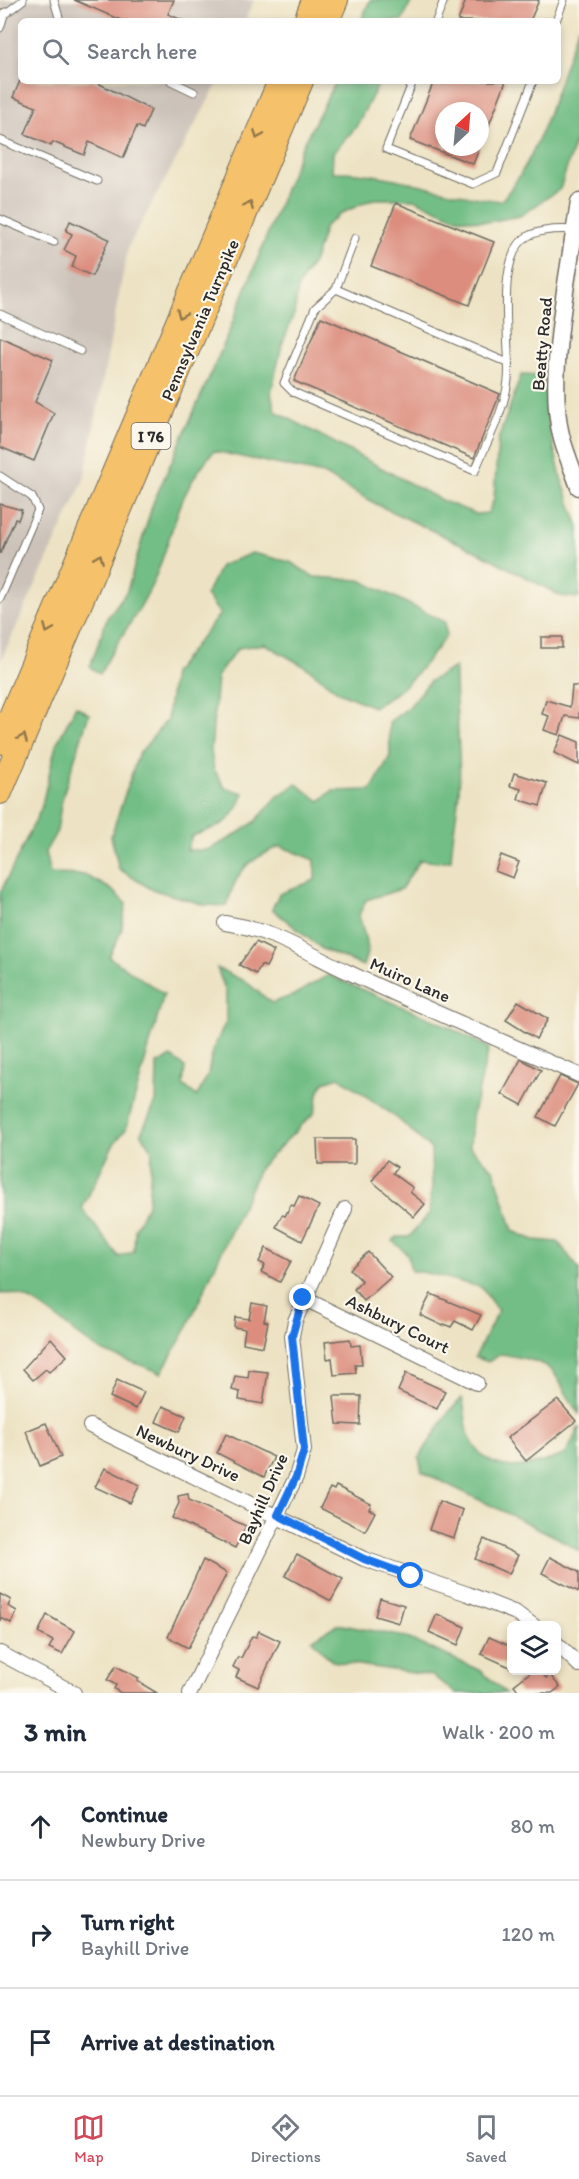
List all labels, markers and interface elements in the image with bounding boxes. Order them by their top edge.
search box [18,18,561,84]
icon: search [39,35,72,68]
text: Search here [87,38,197,65]
north arrow [435,102,489,156]
one-way arrow [253,129,265,140]
one-way arrow [242,200,254,211]
street label: Pennsylvania Turnpike [156,236,244,404]
street label: Beatty Road [527,296,557,392]
one-way arrow [176,308,188,319]
road number: I 76 [132,423,170,449]
one-way arrow [92,554,104,565]
one-way arrow [43,623,55,634]
one-way arrow [16,733,28,744]
street label: Muiro Lane [366,953,454,1007]
route end [289,1284,315,1310]
street label: Ashbury Court [343,1289,454,1359]
street label: Newbury Drive [133,1419,243,1487]
street label: Bayhill Drive [233,1450,293,1548]
route start [397,1562,423,1588]
map controls [507,1621,561,1675]
button: layers [507,1621,561,1675]
text: 3 min [24,1716,86,1748]
text: Walk · 200 m [442,1720,555,1744]
text: Continue [81,1801,168,1828]
icon: ahead [24,1810,57,1843]
text: 80 m [510,1814,555,1838]
text: Newbury Drive [81,1828,205,1852]
text: Turn right [81,1909,175,1936]
icon: right [24,1918,57,1951]
text: 120 m [502,1922,555,1946]
text: Bayhill Drive [81,1936,189,1960]
icon: arrive [24,2026,57,2059]
text: Arrive at destination [81,2029,275,2056]
tab: Map [72,2111,105,2166]
tab: Directions [250,2111,321,2166]
tab: Saved [466,2111,507,2166]

